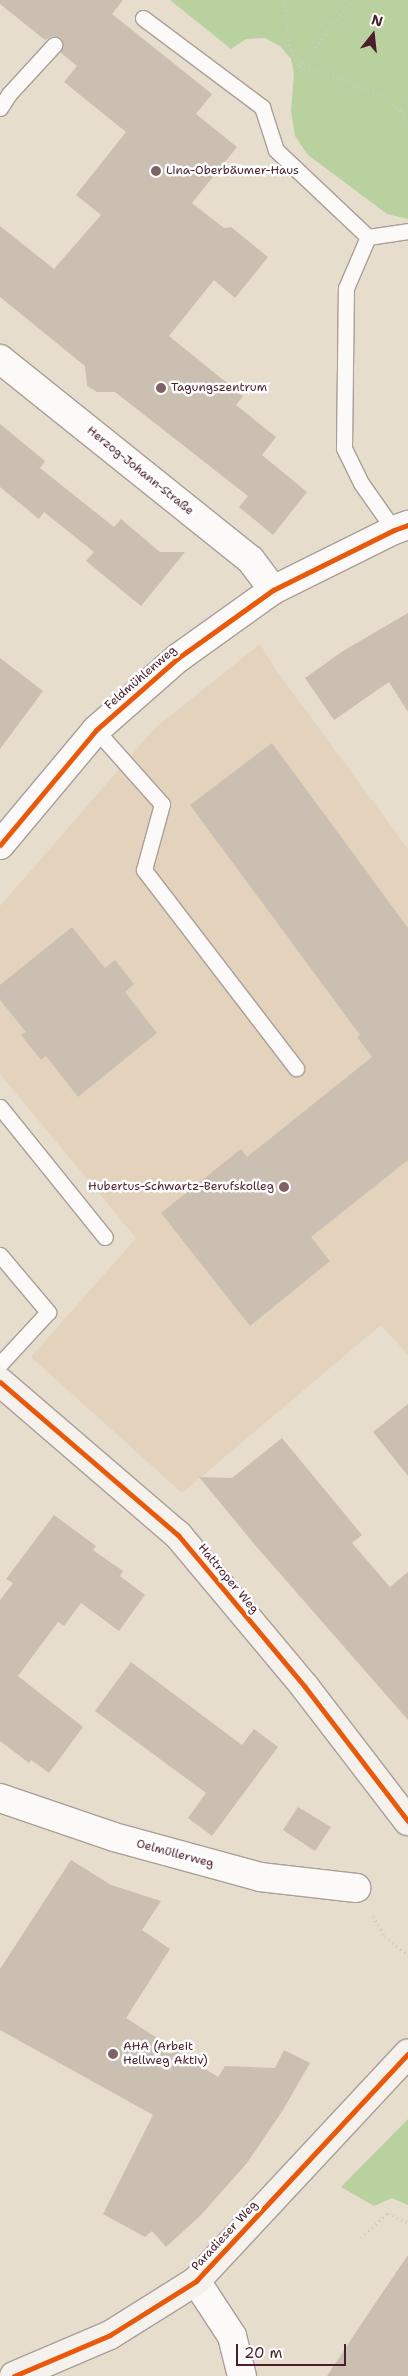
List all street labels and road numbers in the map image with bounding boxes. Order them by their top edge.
street label: Herzog-Johann-Straße [84,423,196,519]
street label: Feldmühlenweg [102,643,180,713]
street label: Hattroper Weg [195,1541,261,1617]
street label: Oelmüllerweg [135,1837,215,1871]
street label: Paradieser Weg [189,2198,261,2274]

